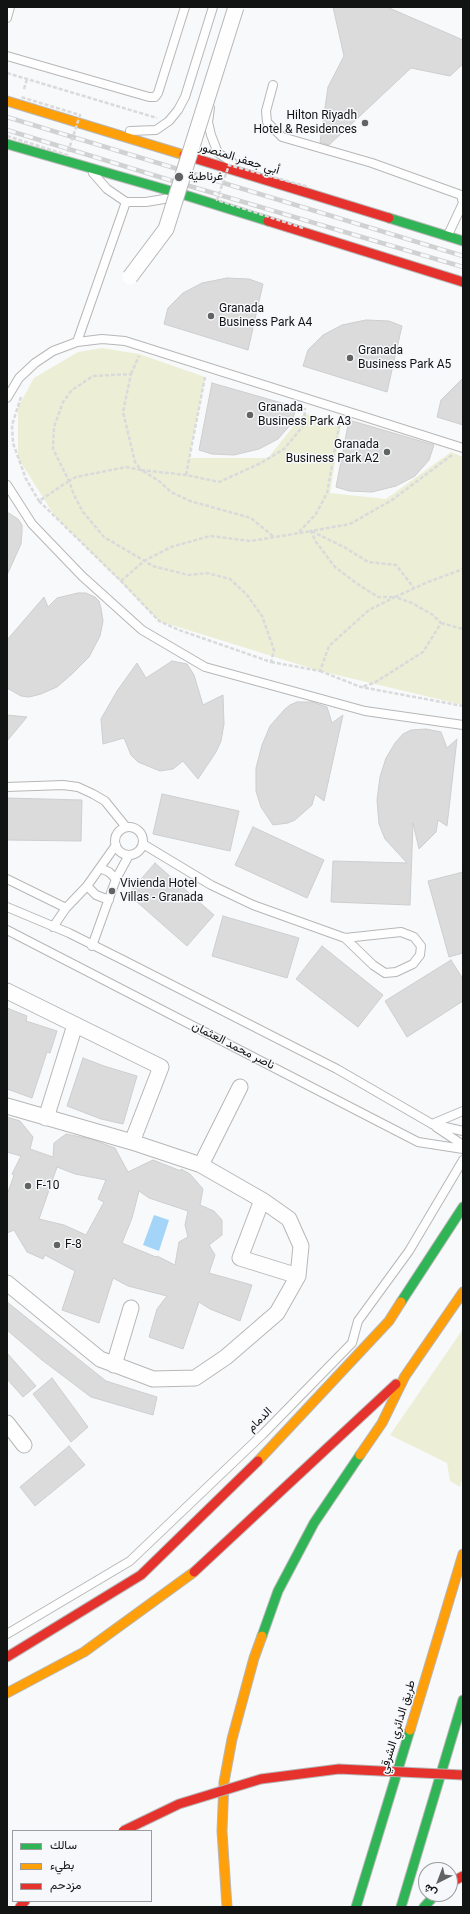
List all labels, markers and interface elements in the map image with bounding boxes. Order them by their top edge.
place label: Hilton Riyadh Hotel & Residences [254,109,357,137]
marker: Hilton Riyadh Hotel & Residences [360,118,370,128]
street label: أبي جعفر المنصور [197,140,281,178]
place label: غرناطية [188,170,223,184]
marker: غرناطية [173,171,185,183]
place label: Granada Business Park A4 [219,302,312,330]
marker: Granada Business Park A4 [206,311,216,321]
place label: Granada Business Park A5 [358,344,451,372]
marker: Granada Business Park A5 [345,353,355,363]
place label: Granada Business Park A3 [258,401,351,429]
marker: Granada Business Park A3 [245,410,255,420]
place label: Granada Business Park A2 [286,438,379,466]
marker: Granada Business Park A2 [382,447,392,457]
place label: Vivienda Hotel Villas - Granada [120,877,203,905]
marker: Vivienda Hotel Villas - Granada [107,886,117,896]
street label: ناصر محمد العثمان [189,1019,277,1073]
place label: F-10 [36,1179,59,1193]
marker: F-10 [23,1181,33,1191]
place label: F-8 [65,1238,82,1252]
marker: F-8 [52,1240,62,1250]
street label: الدمام [245,1405,275,1435]
street label: طريق الدائري الشرقي [377,1678,419,1776]
legend [12,1830,152,1902]
text: سالك [50,1838,77,1852]
text: بطيء [50,1858,74,1872]
north arrow [418,1862,458,1902]
text: مزدحم [50,1878,81,1892]
text: ش [421,1881,440,1900]

